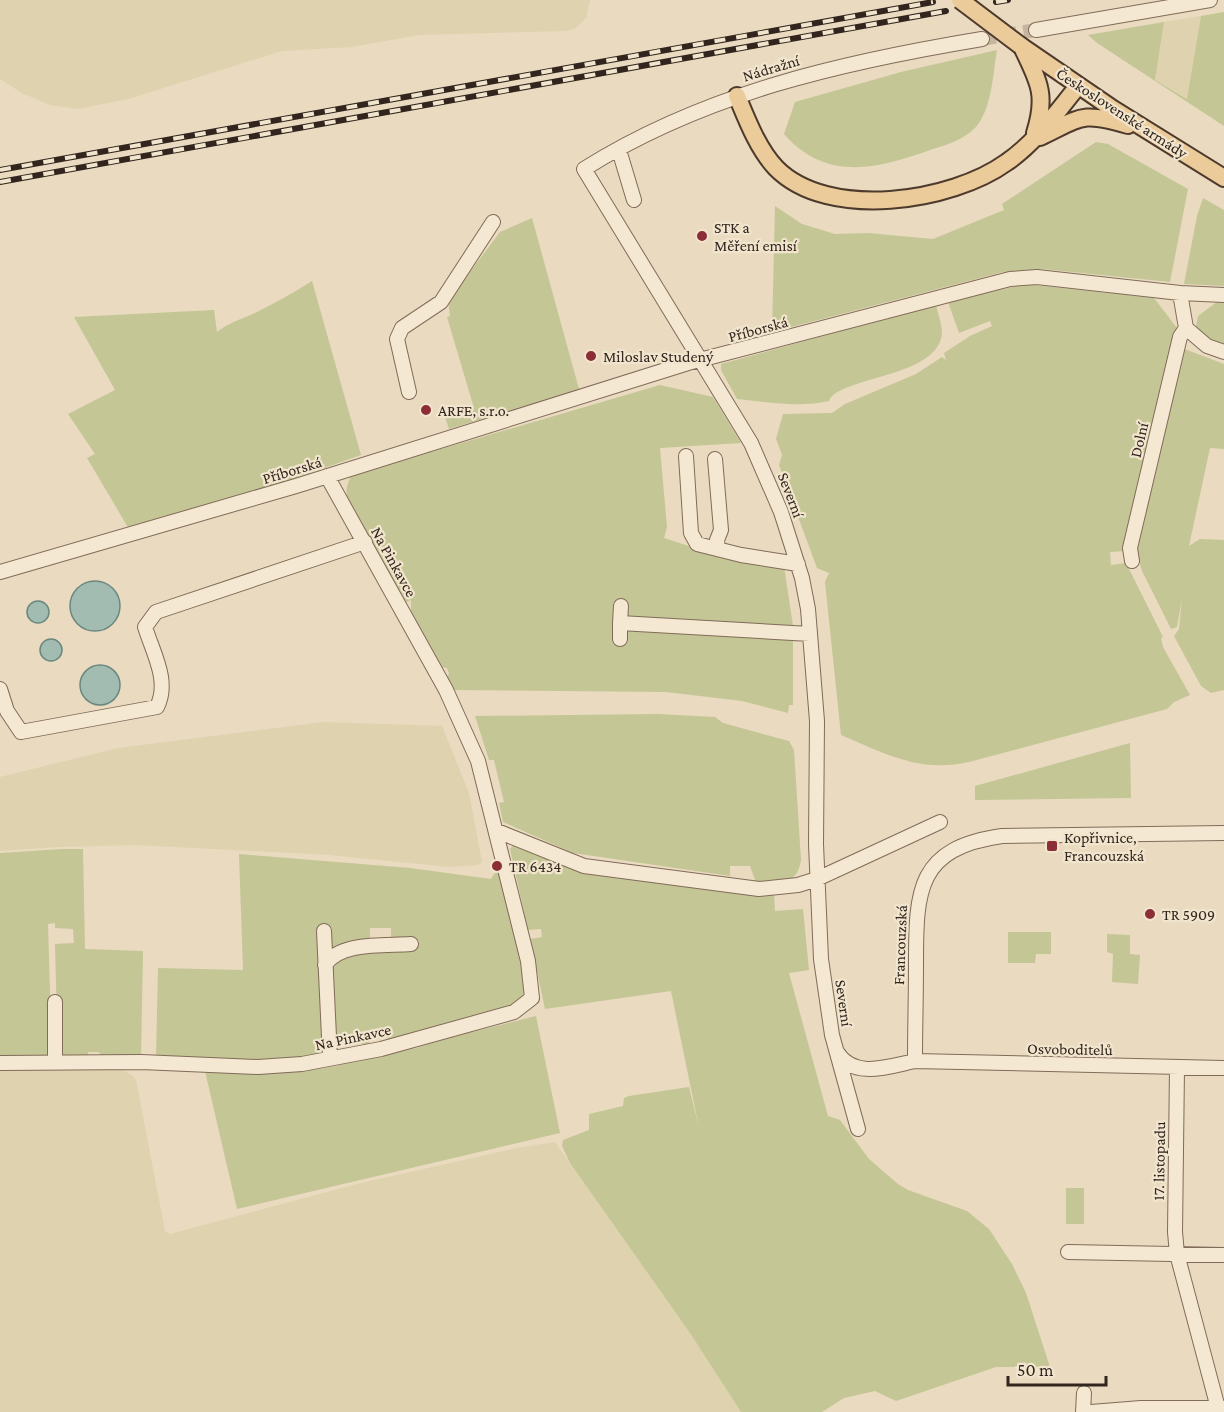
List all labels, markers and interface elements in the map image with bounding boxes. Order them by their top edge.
street label: Nádražní [740,51,802,85]
street label: Československé armády [1053,64,1191,163]
place label: STK a Měření emisí [714,219,798,254]
marker: STK a Měření emisí [695,229,709,243]
street label: Příborská [726,313,790,345]
place label: Miloslav Studený [603,348,714,366]
marker: Miloslav Studený [584,349,598,363]
place label: ARFE, s.r.o. [438,402,509,419]
marker: ARFE, s.r.o. [419,403,433,417]
street label: Dolní [1127,420,1151,459]
street label: Příborská [260,453,324,487]
street label: Severní [775,470,808,521]
street label: Na Pinkavce [368,524,420,600]
place label: Kopřivnice, Francouzská [1064,829,1145,864]
marker: Kopřivnice, Francouzská [1045,839,1059,853]
place label: TR 6434 [509,858,561,875]
marker: TR 6434 [490,859,504,873]
street label: Francouzská [890,904,910,985]
place label: TR 5909 [1162,906,1215,923]
marker: TR 5909 [1143,907,1157,921]
street label: Severní [832,978,856,1028]
street label: Na Pinkavce [313,1021,393,1053]
street label: Osvoboditelů [1027,1040,1114,1058]
street label: 17. listopadu [1150,1121,1169,1201]
scale bar [1008,1349,1106,1387]
text: 50 m [1017,1360,1054,1380]

